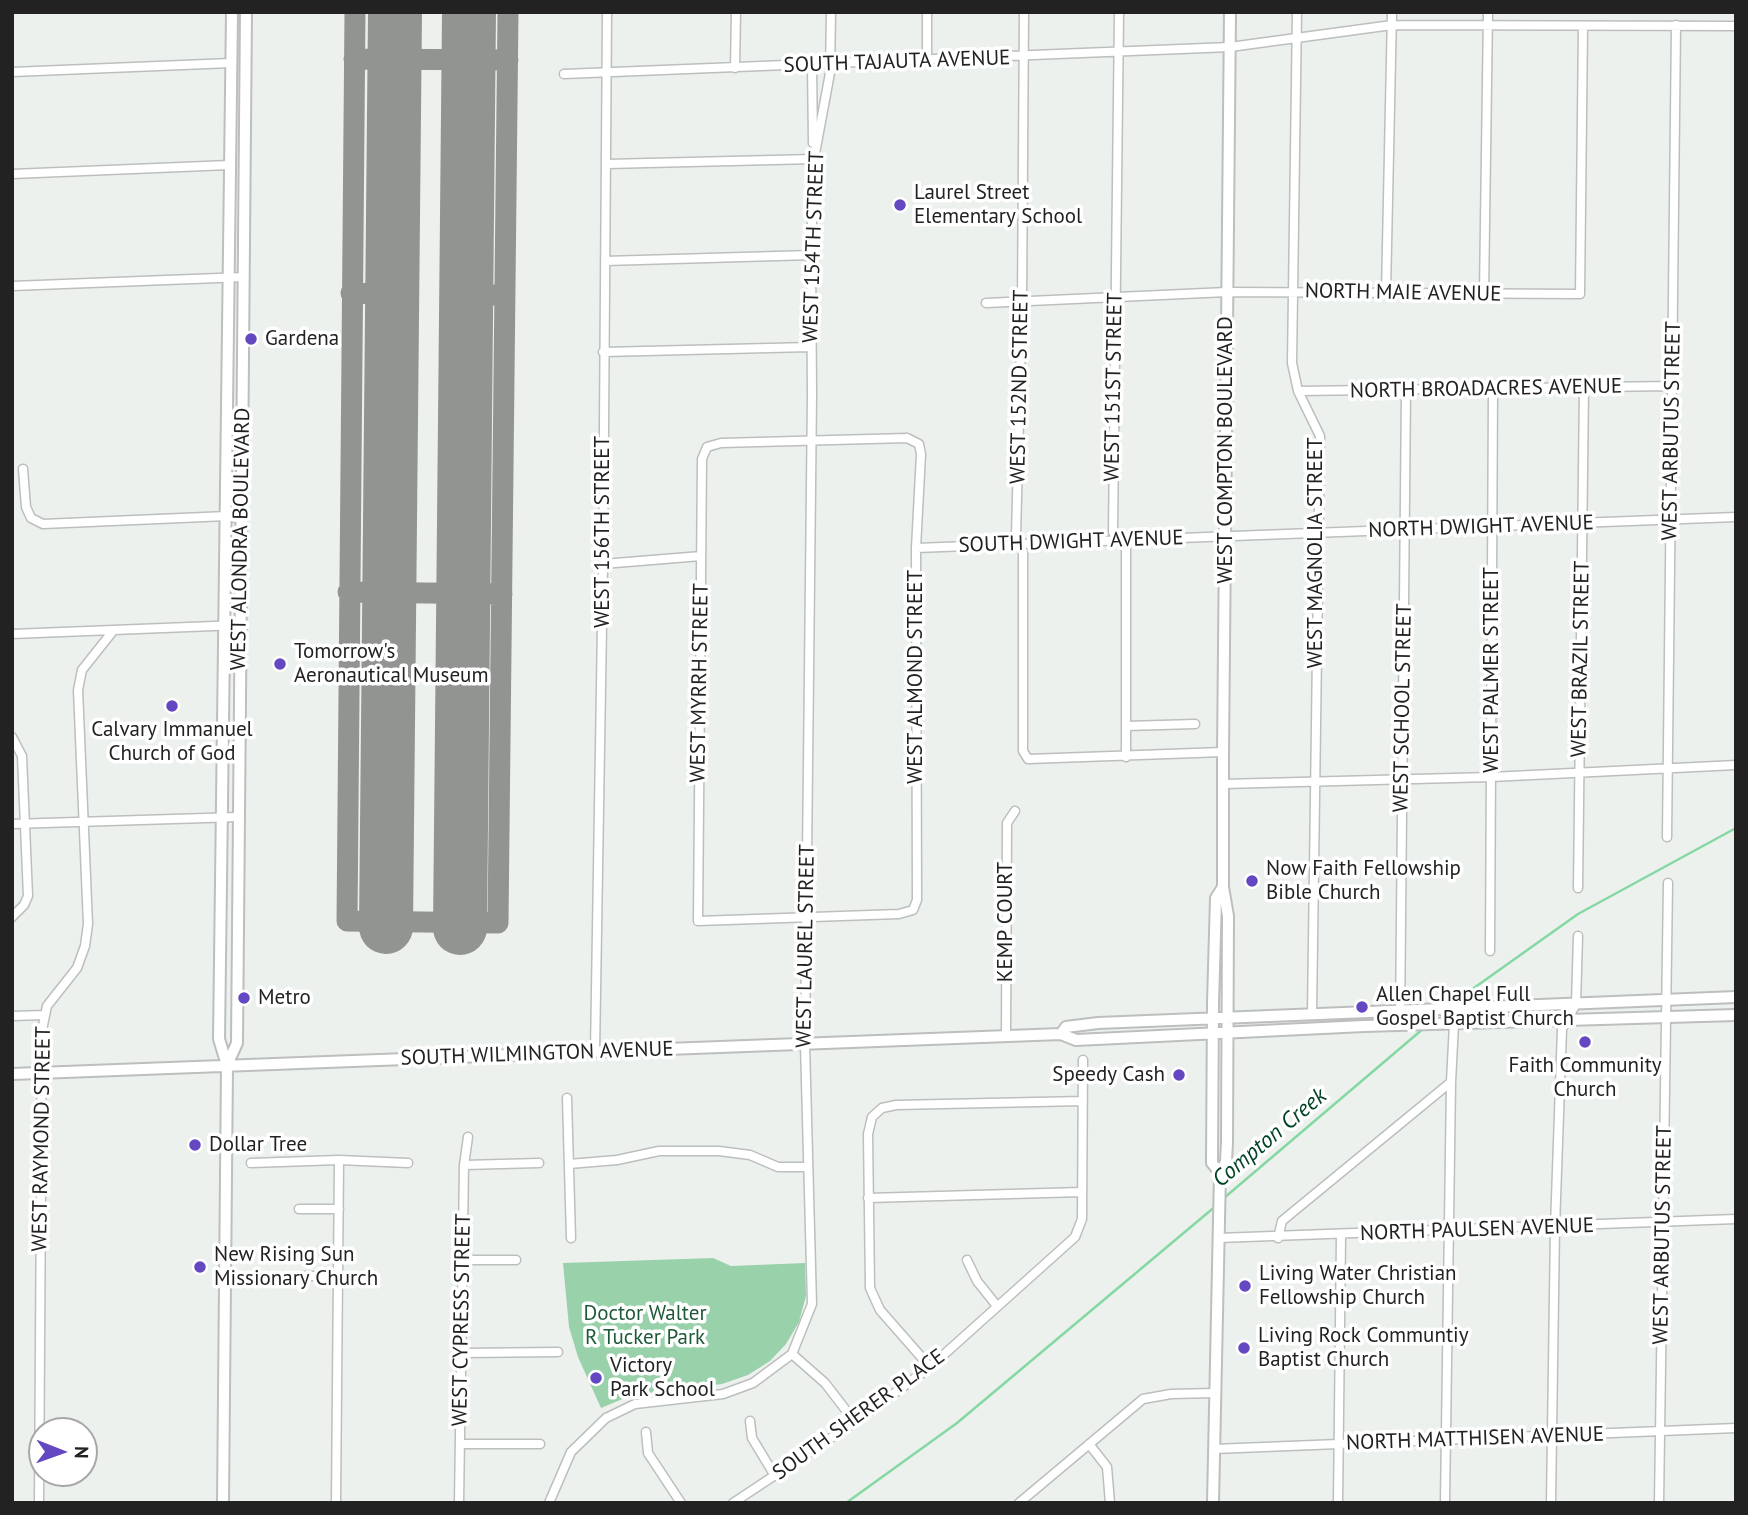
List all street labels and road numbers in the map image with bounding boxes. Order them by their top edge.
street label: SOUTH TAJAUTA AVENUE [783,45,1011,79]
street label: WEST 154TH STREET [798,151,830,343]
street label: NORTH MAIE AVENUE [1305,279,1501,307]
street label: WEST 152ND STREET [1006,290,1034,484]
street label: WEST 151ST STREET [1100,292,1128,482]
street label: WEST COMPTON BOULEVARD [1213,316,1239,584]
street label: WEST ARBUTUS STREET [1657,321,1687,541]
street label: NORTH BROADACRES AVENUE [1350,374,1622,404]
street label: WEST ALONDRA BOULEVARD [226,407,256,671]
street label: WEST 156TH STREET [590,436,616,628]
street label: WEST MAGNOLIA STREET [1303,437,1329,669]
street label: NORTH DWIGHT AVENUE [1368,510,1594,544]
street label: SOUTH DWIGHT AVENUE [958,525,1184,559]
street label: WEST BRAZIL STREET [1567,560,1595,758]
street label: WEST PALMER STREET [1479,567,1505,773]
street label: WEST ALMOND STREET [903,570,929,784]
street label: WEST MYRRH STREET [686,583,714,783]
street label: WEST SCHOOL STREET [1389,603,1417,813]
street label: WEST LAUREL STREET [792,844,820,1048]
street label: KEMP COURT [993,862,1019,982]
street label: WEST RAYMOND STREET [27,1026,57,1252]
street label: SOUTH WILMINGTON AVENUE [400,1037,674,1071]
street label: WEST ARBUTUS STREET [1648,1125,1678,1345]
street label: WEST CYPRESS STREET [448,1213,476,1427]
street label: NORTH PAULSEN AVENUE [1360,1213,1594,1247]
street label: SOUTH SHERER PLACE [768,1344,950,1486]
street label: NORTH MATTHISEN AVENUE [1345,1422,1605,1456]

